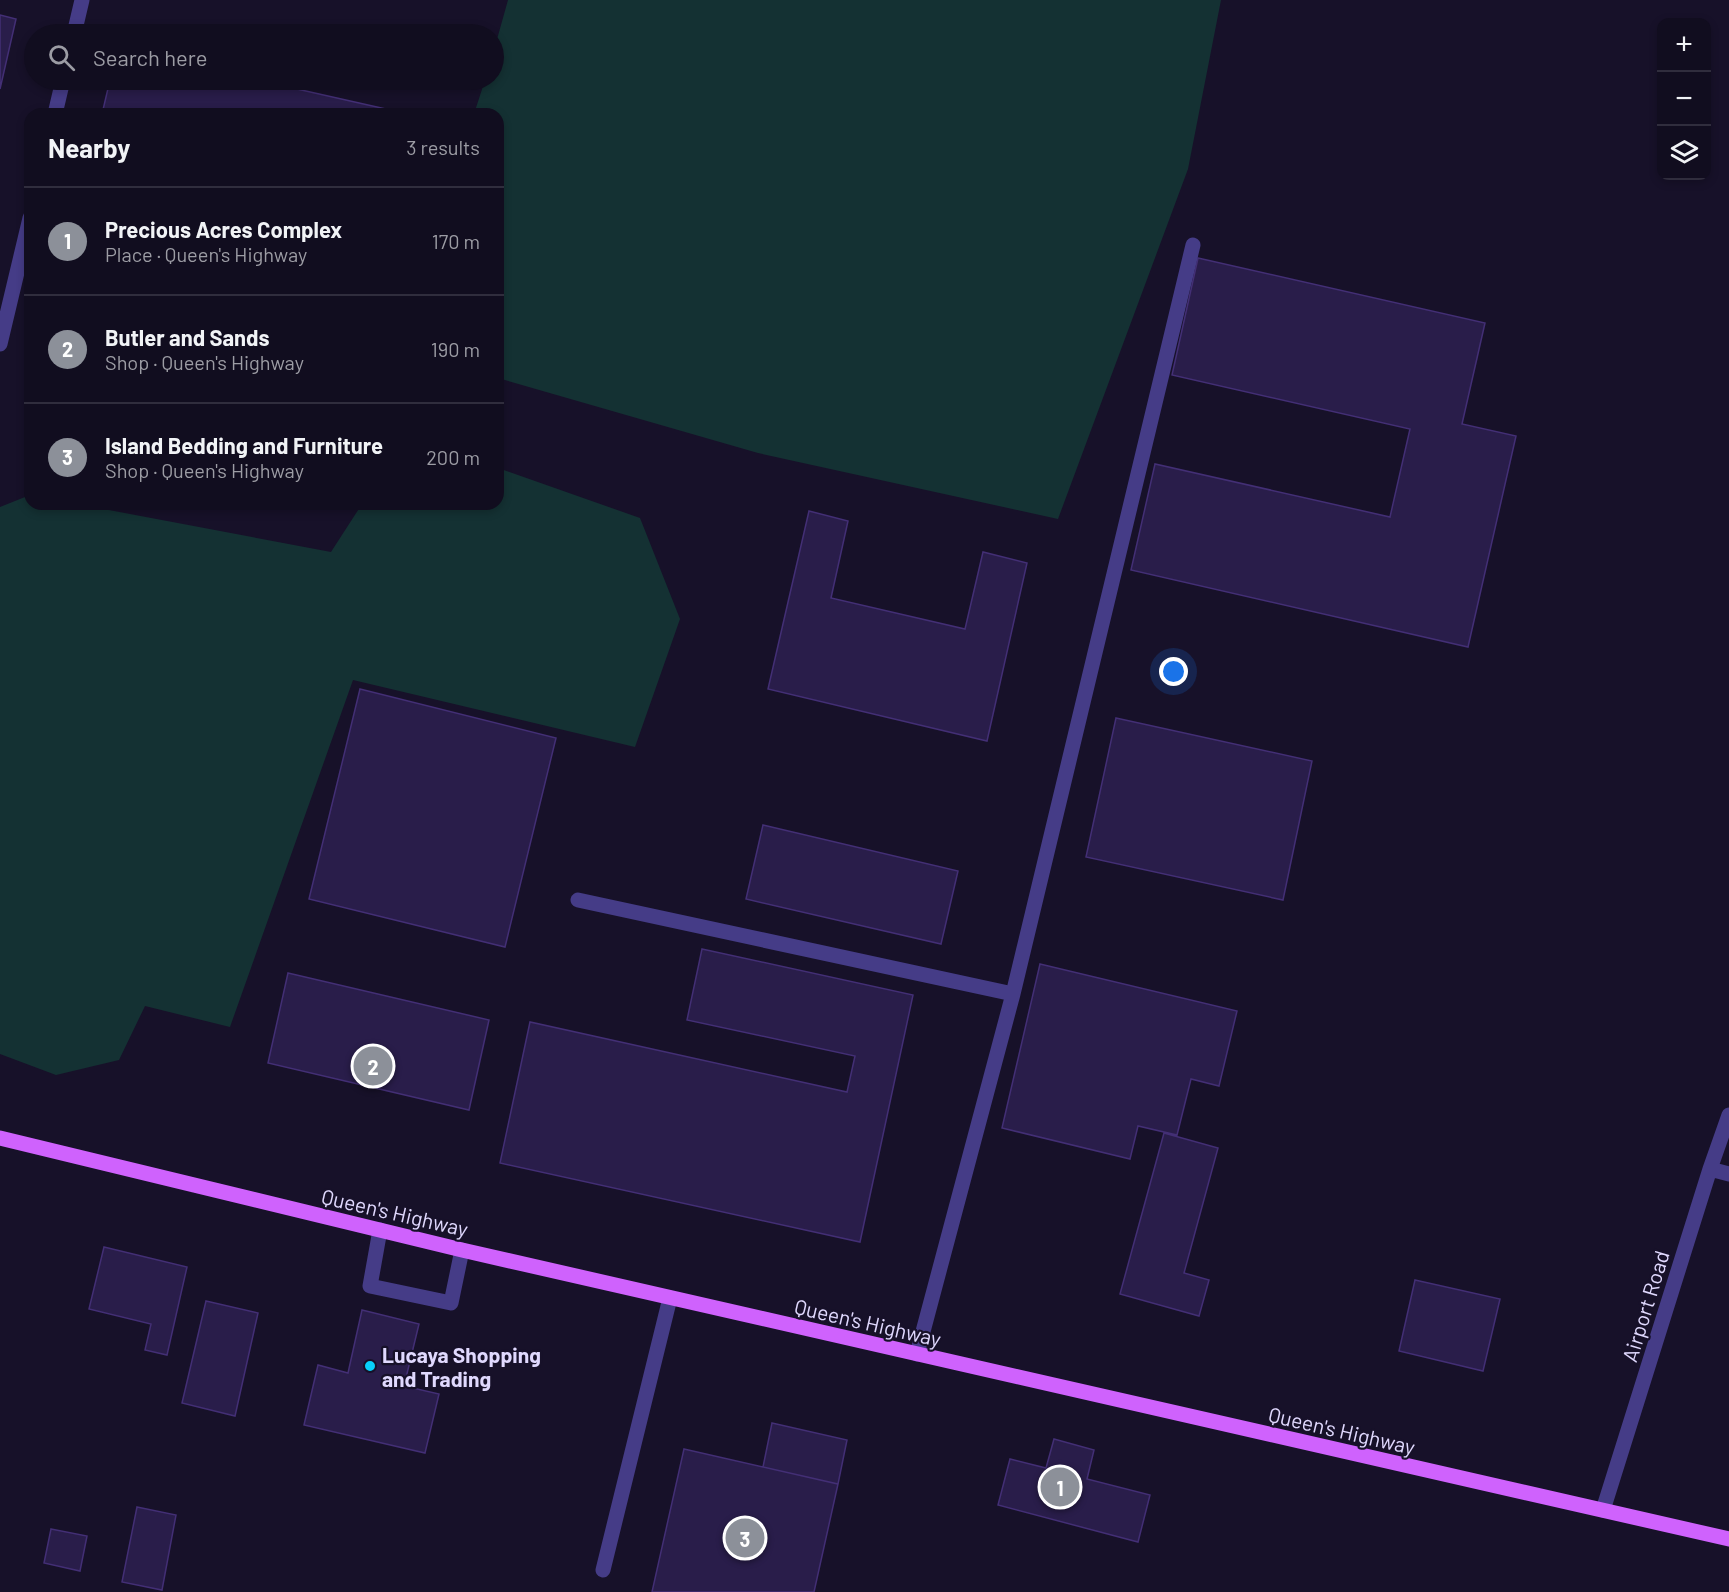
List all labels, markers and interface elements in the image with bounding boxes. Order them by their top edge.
map controls [1657,18,1711,180]
button: + [1657,18,1711,72]
search box [24,24,504,90]
icon: search [45,41,78,74]
text: Search here [93,44,207,70]
button: − [1657,72,1711,126]
button: layers [1657,126,1711,180]
text: Nearby [48,132,130,163]
text: 3 results [406,135,480,159]
text: Precious Acres Complex [105,216,342,242]
text: 1 [64,229,71,253]
text: 170 m [432,229,480,253]
text: Place · Queen's Highway [105,242,307,266]
text: Butler and Sands [105,324,270,350]
text: 2 [62,337,73,361]
text: 190 m [431,337,480,361]
text: Shop · Queen's Highway [105,350,304,374]
text: Island Bedding and Furniture [105,432,383,458]
text: 3 [62,445,73,469]
text: 200 m [426,445,480,469]
text: Shop · Queen's Highway [105,458,304,482]
your location [1159,657,1188,686]
pin: 2 [354,1044,392,1088]
street label: Queen's Highway [319,1183,471,1241]
street label: Airport Road [1616,1247,1674,1365]
street label: Queen's Highway [792,1293,944,1351]
place label: Lucaya Shopping and Trading [382,1342,541,1391]
marker: Lucaya Shopping and Trading [363,1359,377,1373]
street label: Queen's Highway [1266,1401,1418,1459]
pin: 1 [1040,1464,1080,1510]
pin: 3 [726,1516,764,1560]

